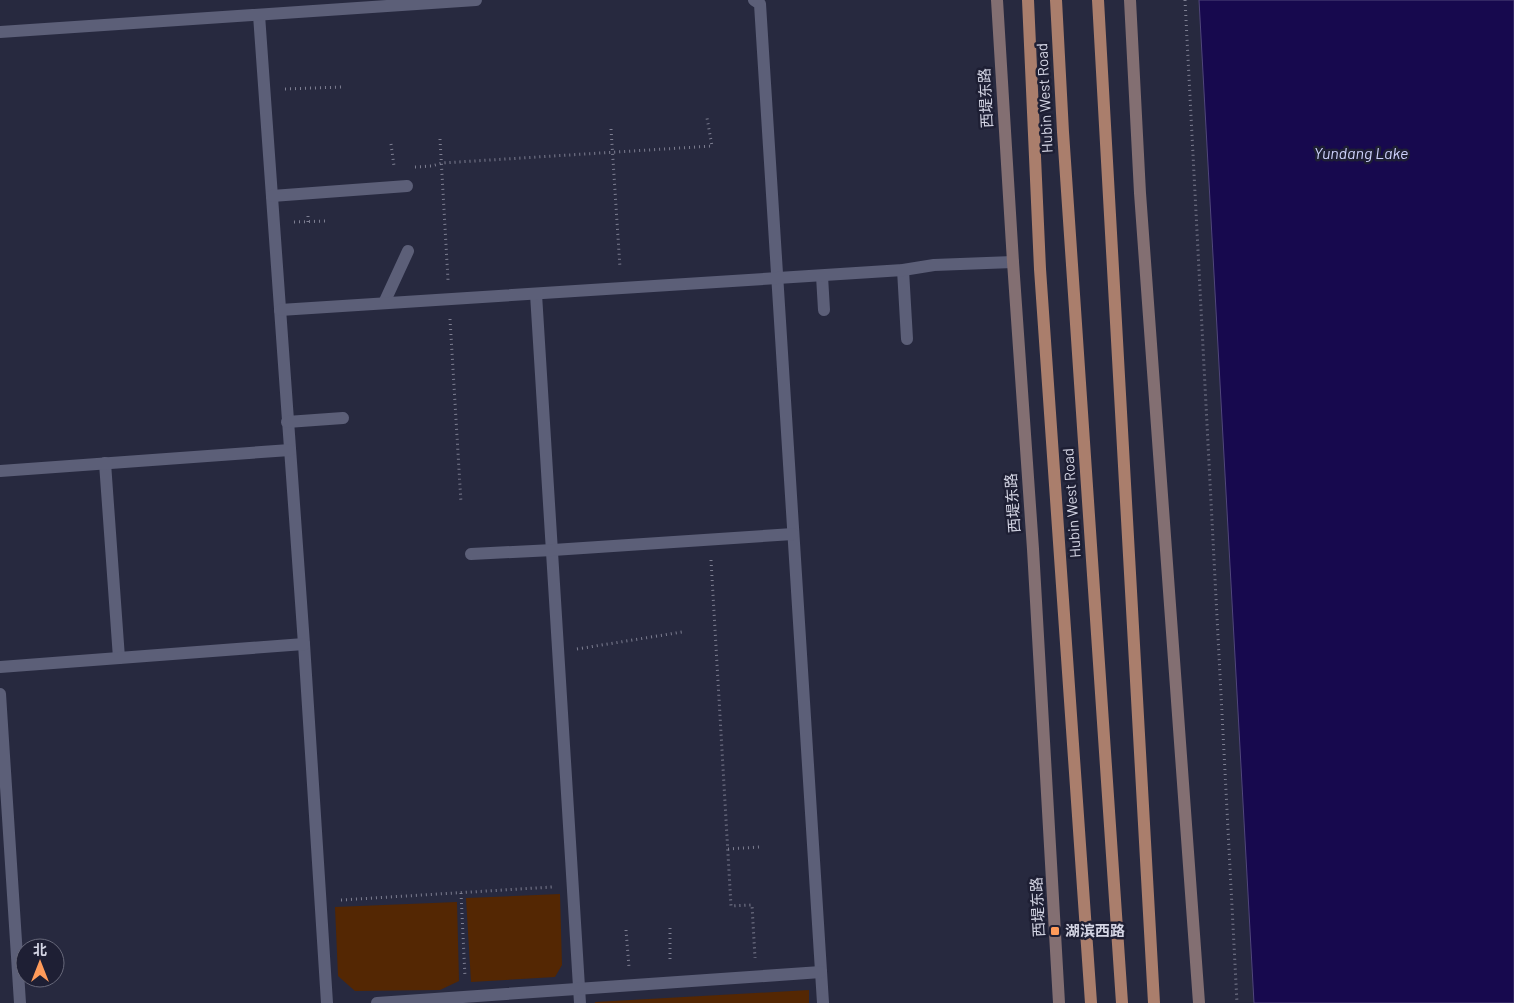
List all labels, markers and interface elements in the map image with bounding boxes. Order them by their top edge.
street label: Hubin West Road [1032,43,1056,153]
street label: 西堤东路 [974,68,996,128]
water label: Yundang Lake [1314,143,1408,162]
street label: Hubin West Road [1058,448,1084,559]
street label: 西堤东路 [1001,473,1023,534]
street label: 西堤东路 [1026,877,1048,937]
place label: 湖滨西路 [1065,921,1125,939]
marker: 湖滨西路 [1049,925,1061,937]
north arrow [15,938,65,988]
text: 北 [33,941,47,958]

